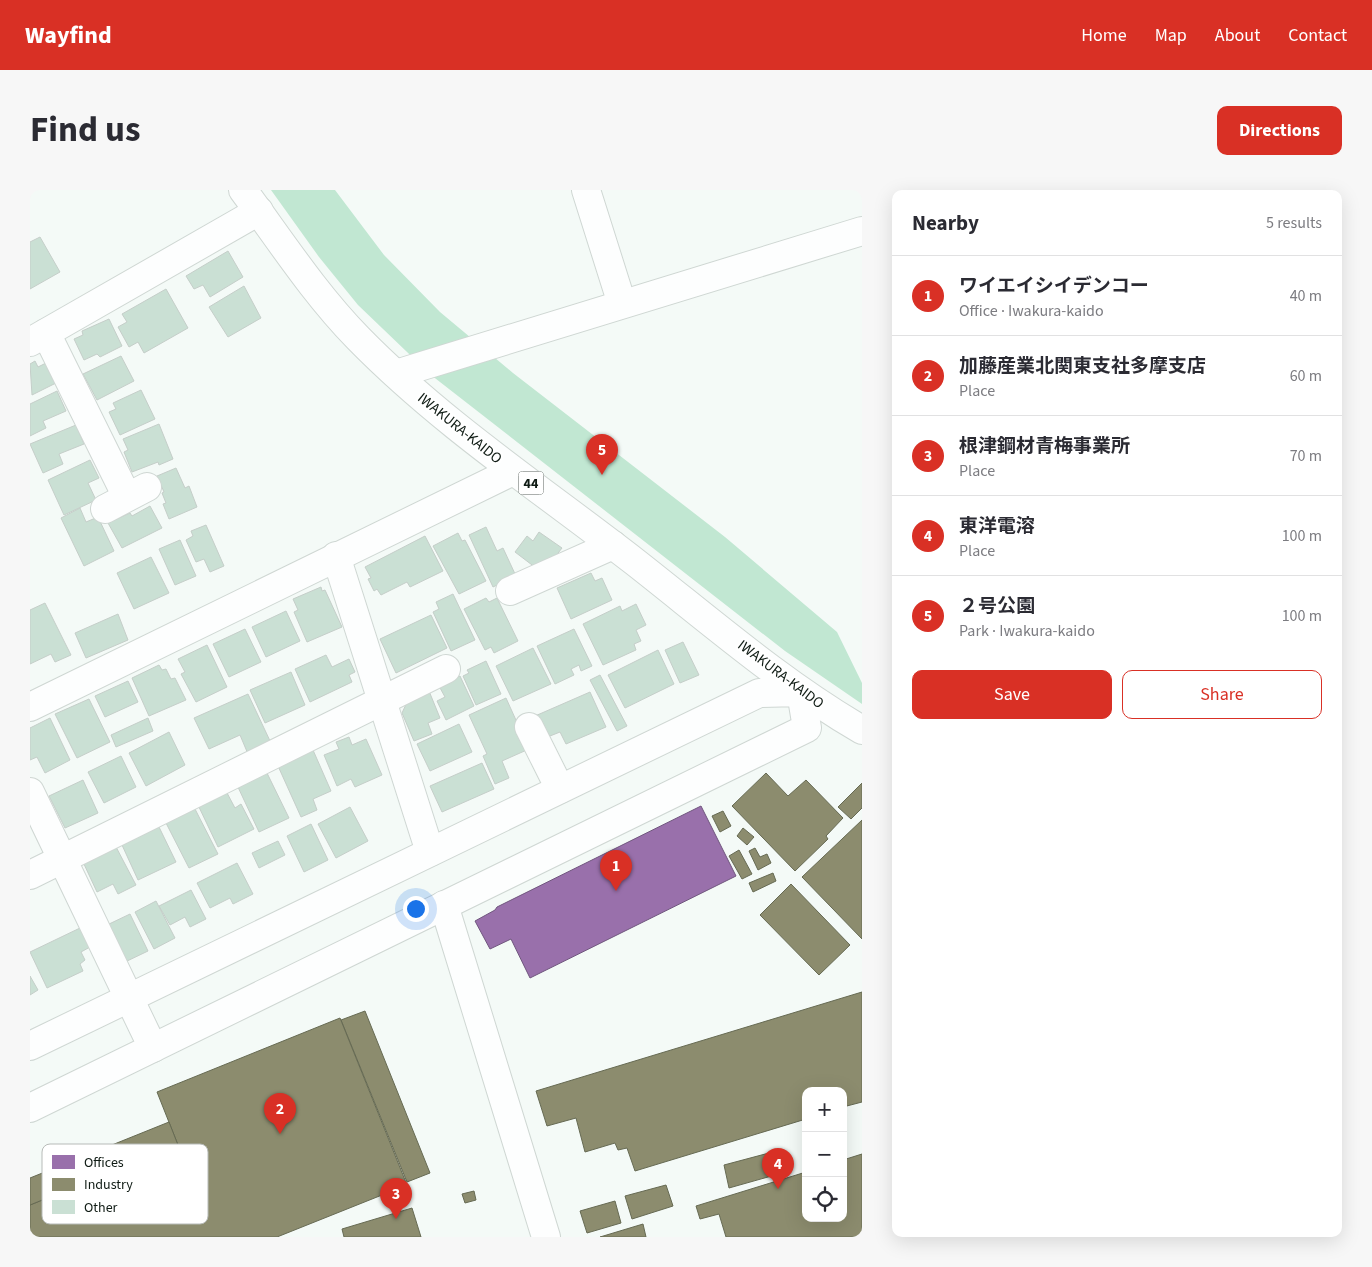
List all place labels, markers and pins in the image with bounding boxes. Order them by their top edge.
pin: 5 [586,434,618,475]
pin: 1 [600,850,632,891]
pin: 2 [264,1093,296,1134]
pin: 4 [762,1148,794,1189]
pin: 3 [380,1178,412,1219]

